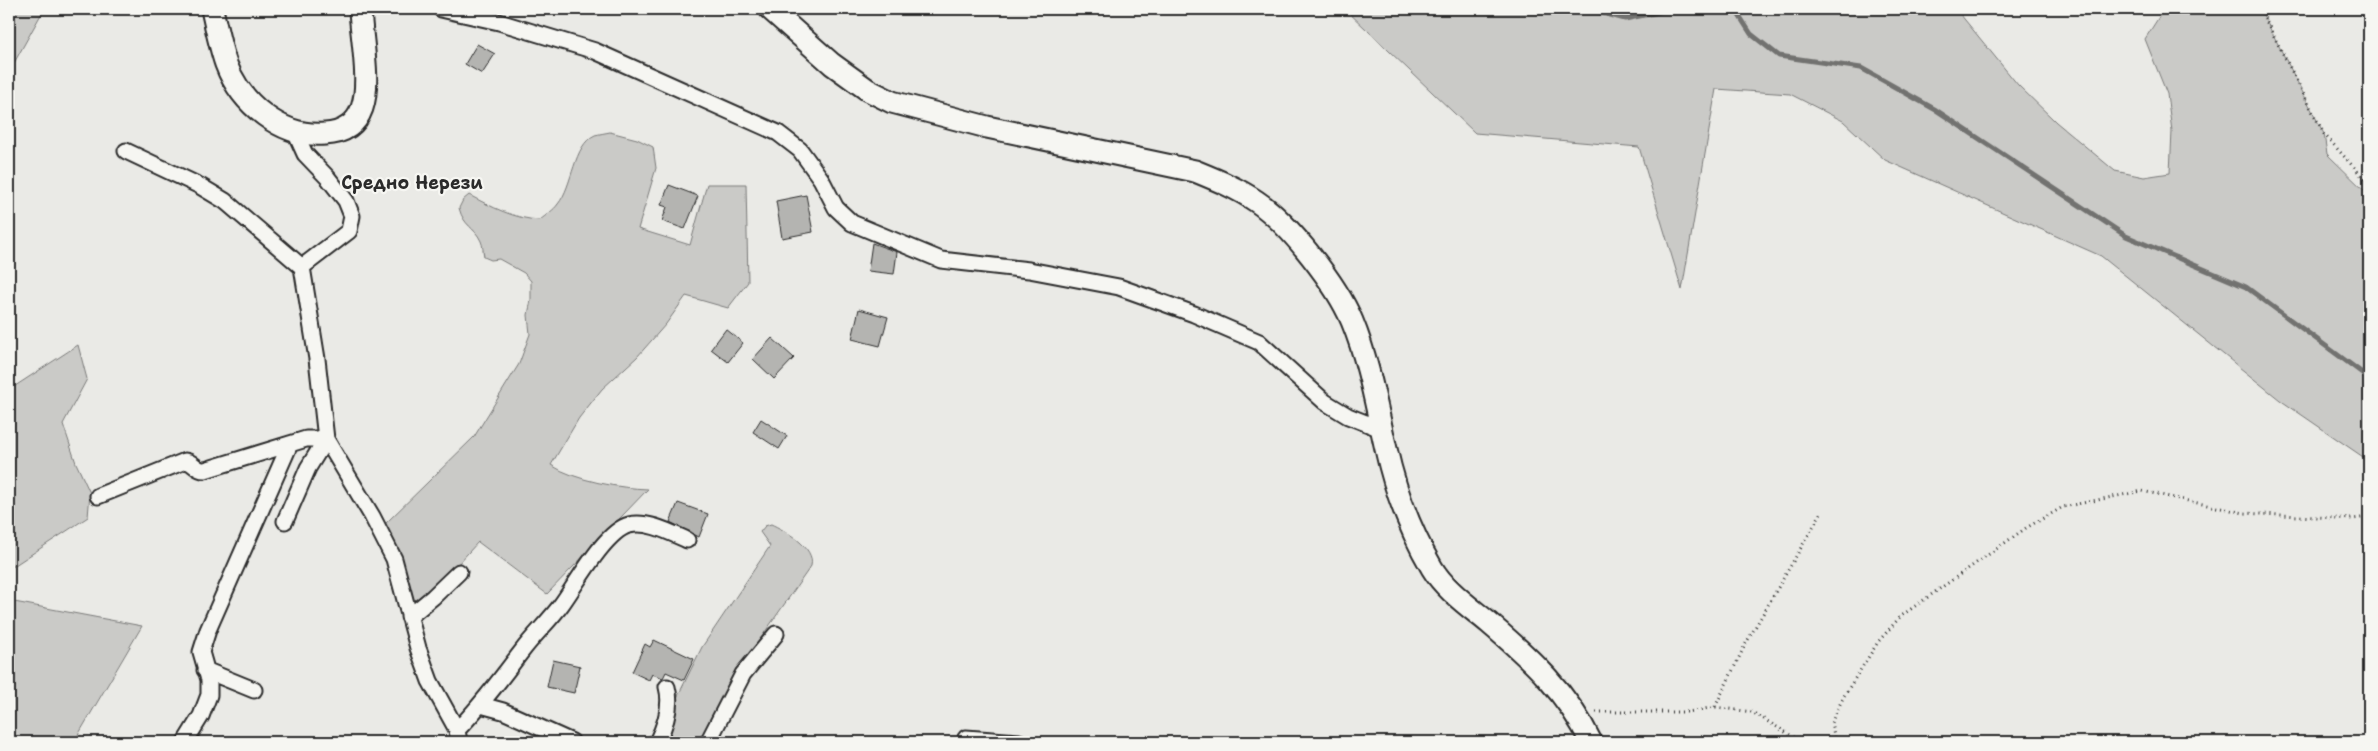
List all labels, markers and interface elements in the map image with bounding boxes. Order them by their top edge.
district label: Средно Нерези [341,171,483,195]

